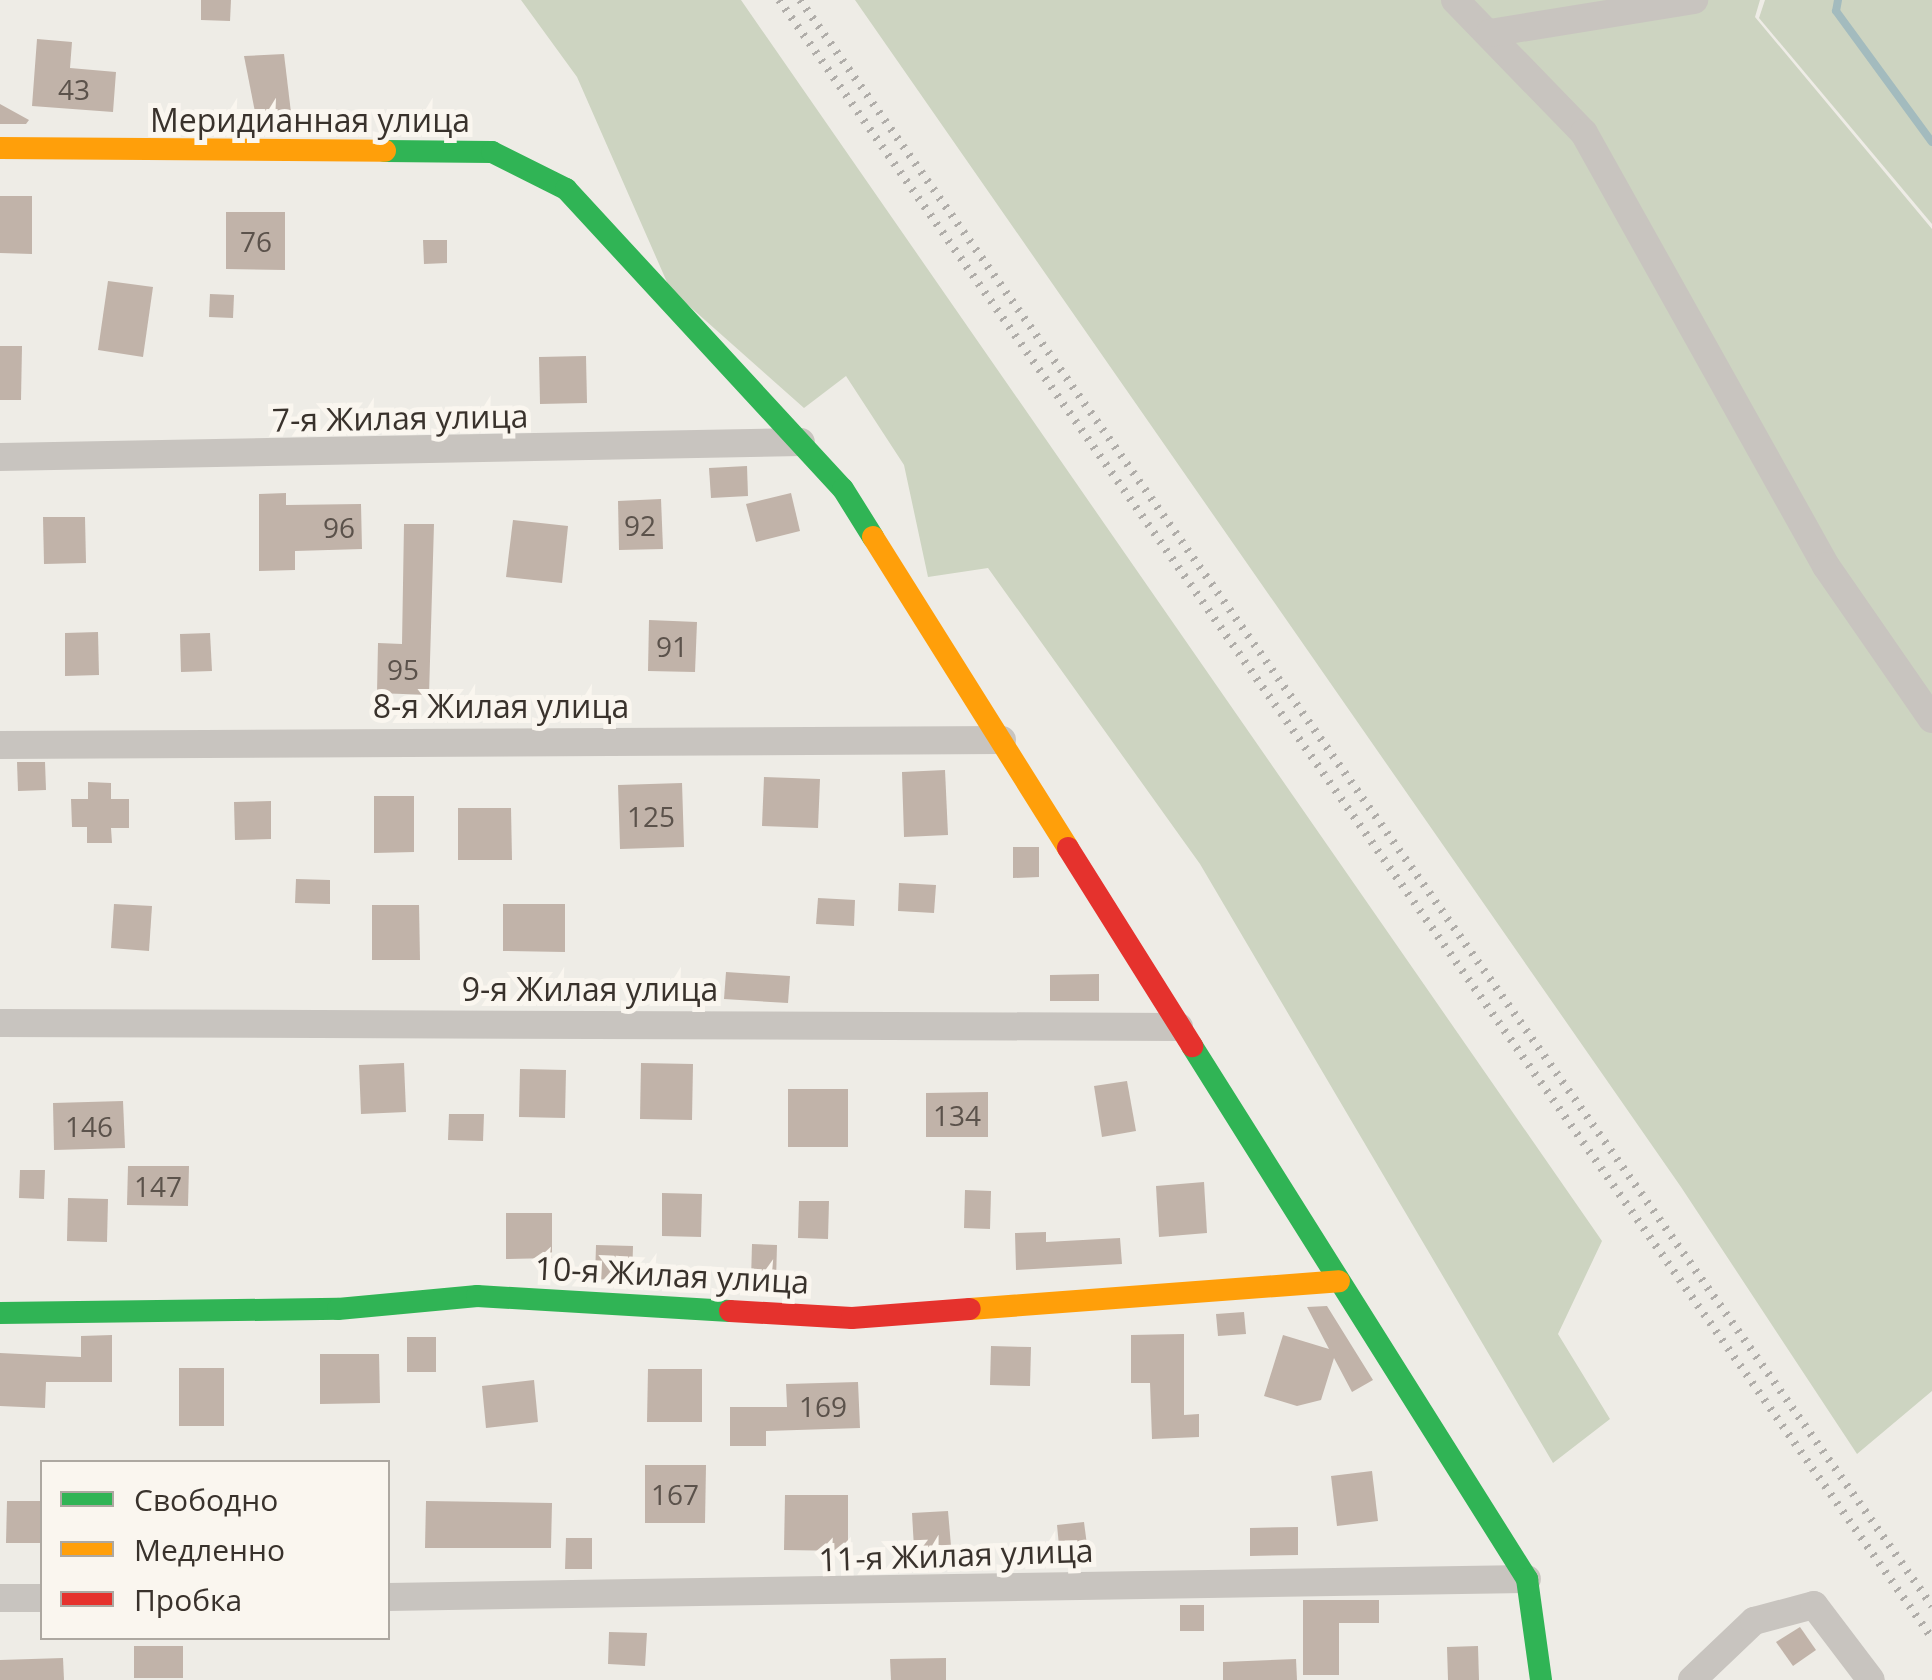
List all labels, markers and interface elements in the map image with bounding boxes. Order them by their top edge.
house number: 43 [58,72,90,106]
street label: Меридианная улица [150,101,470,139]
house number: 76 [240,224,272,258]
street label: 7-я Жилая улица [271,397,529,439]
house number: 92 [624,508,656,542]
house number: 96 [323,510,355,544]
house number: 91 [656,629,688,663]
house number: 95 [387,652,419,686]
street label: 8-я Жилая улица [373,687,629,725]
house number: 125 [627,799,675,833]
street label: 9-я Жилая улица [462,970,718,1008]
house number: 134 [933,1098,981,1132]
house number: 146 [65,1109,113,1143]
house number: 147 [134,1169,182,1203]
street label: 10-я Жилая улица [534,1249,810,1301]
house number: 169 [799,1389,847,1423]
legend [40,1460,390,1640]
house number: 167 [651,1477,699,1511]
text: Свободно [134,1479,278,1520]
text: Медленно [134,1529,285,1570]
street label: 11-я Жилая улица [818,1531,1094,1579]
text: Пробка [134,1579,242,1620]

